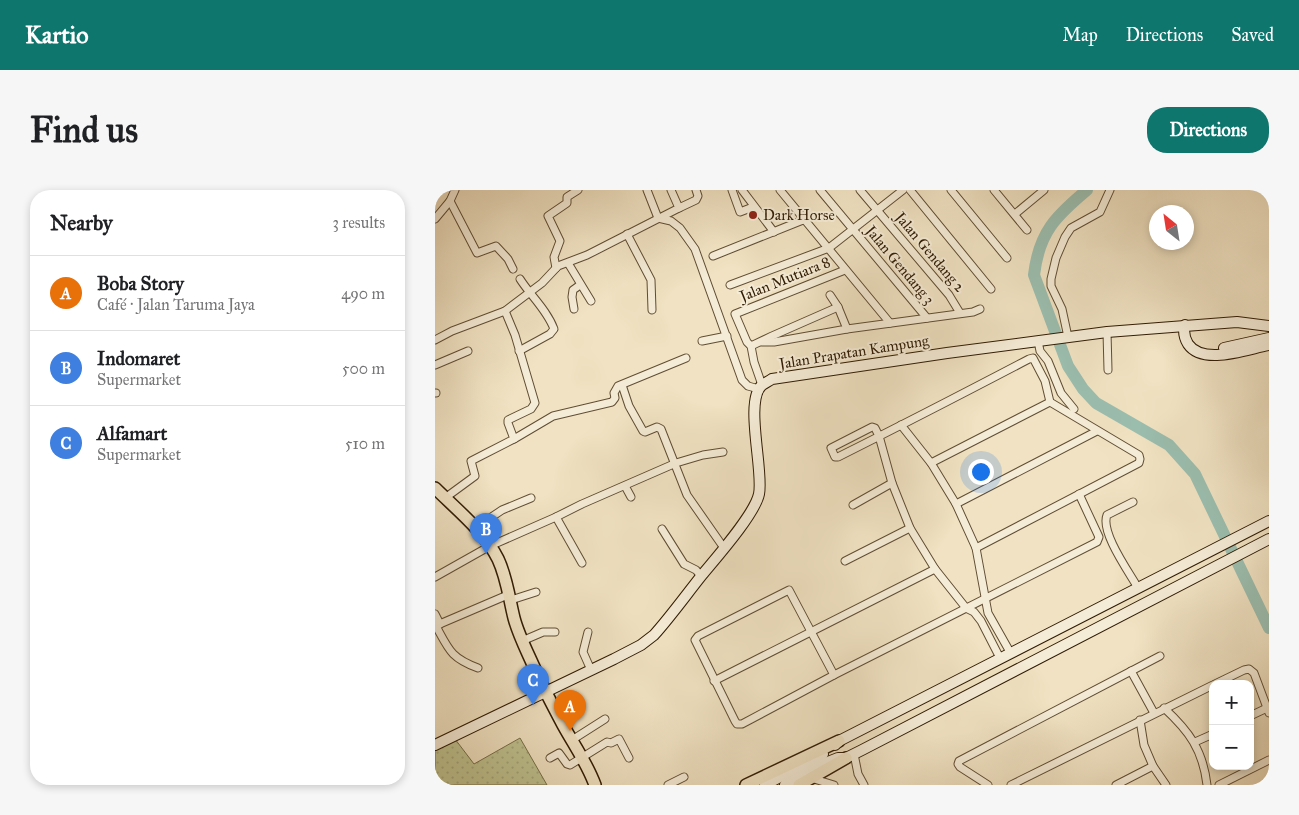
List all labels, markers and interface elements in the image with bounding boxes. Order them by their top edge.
text: Kartio [25,20,88,50]
text: Map [1062,24,1098,46]
text: Directions [1126,24,1203,46]
text: Saved [1231,24,1274,46]
button: Directions [1147,107,1269,153]
text: Find us [30,109,138,152]
north arrow [1149,205,1194,250]
place label: Dark Horse [763,206,835,224]
street label: Jalan Gendang 2 [889,207,969,297]
marker: Dark Horse [747,209,759,221]
text: Nearby [50,210,113,236]
text: 3 results [332,213,385,232]
street label: Jalan Gendang 3 [860,220,938,309]
street label: Jalan Mutiara 8 [735,253,833,307]
text: Boba Story [97,272,184,295]
text: A [61,284,71,303]
text: 490 m [341,284,385,303]
text: Café · Jalan Taruma Jaya [97,295,255,314]
street label: Jalan Prapatan Kampung [776,331,931,374]
text: Indomaret [97,347,180,370]
text: B [61,359,71,378]
text: 500 m [342,359,385,378]
text: Supermarket [97,370,181,389]
text: Alfamart [97,422,167,445]
text: C [61,434,71,453]
text: 510 m [345,434,385,453]
text: Supermarket [97,445,181,464]
your location [968,459,994,485]
pin: B [470,513,502,554]
pin: C [517,664,549,705]
map controls [1209,680,1254,770]
button: + [1209,680,1254,725]
pin: A [554,690,586,731]
button: − [1209,725,1254,770]

